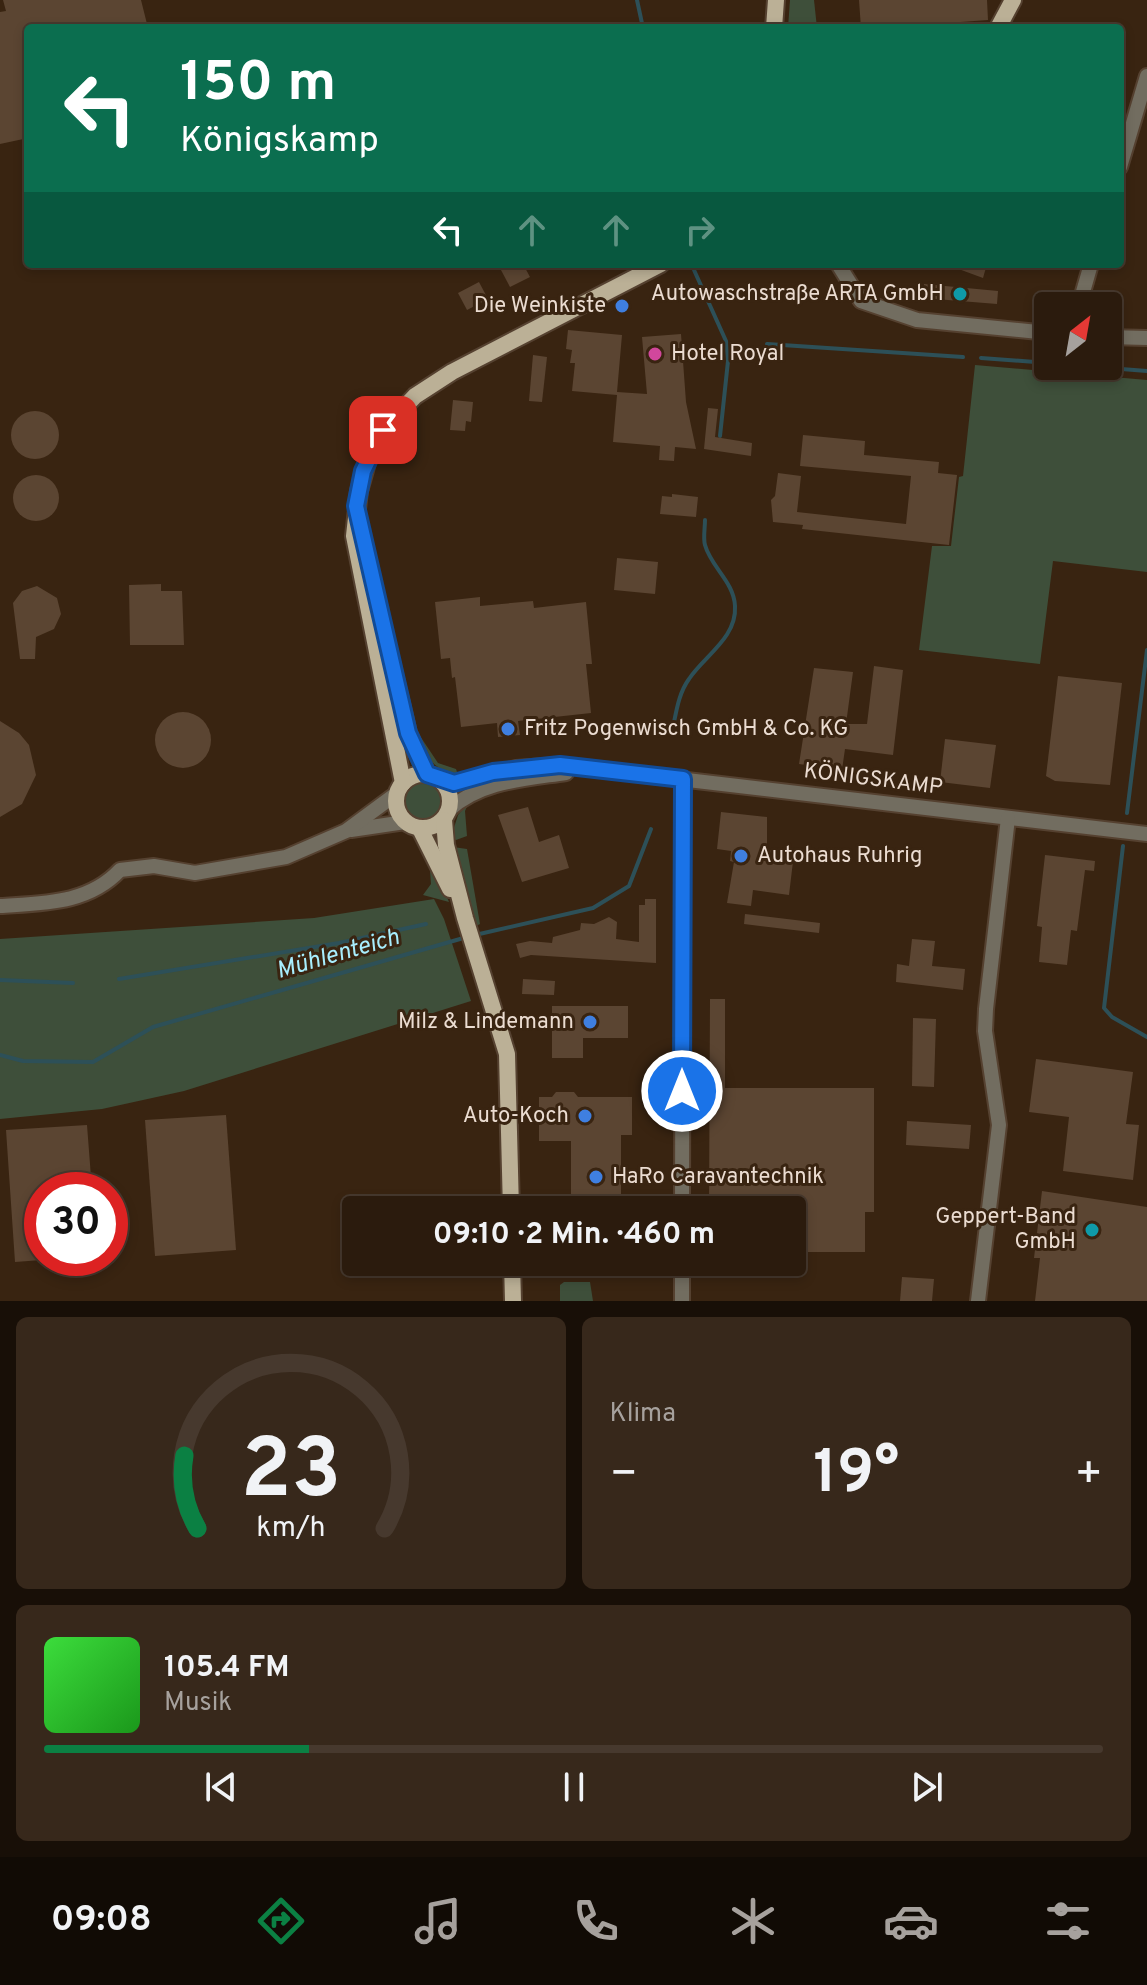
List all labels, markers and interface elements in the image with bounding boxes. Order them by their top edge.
text: 150 m [180,50,336,120]
icon: left [48,56,152,160]
text: Königskamp [180,119,379,165]
icon: left [426,208,470,252]
icon: ahead [510,208,554,252]
icon: ahead [594,208,638,252]
icon: right [678,208,722,252]
place label: Autowaschstraße ARTA GmbH [651,281,944,308]
marker: Autowaschstraße ARTA GmbH [951,285,969,303]
north arrow [1034,292,1122,380]
map controls [1034,292,1122,380]
place label: Die Weinkiste [474,293,606,320]
marker: Die Weinkiste [613,297,631,315]
place label: Hotel Royal [671,341,784,368]
marker: Hotel Royal [646,345,664,363]
pin [349,396,417,464]
icon: arrive [361,408,405,452]
place label: Fritz Pogenwisch GmbH & Co. KG [524,716,848,743]
marker: Fritz Pogenwisch GmbH & Co. KG [499,720,517,738]
street label: KÖNIGSKAMP [802,756,944,802]
place label: Autohaus Ruhrig [757,843,922,870]
marker: Autohaus Ruhrig [732,847,750,865]
water label: Mühlenteich [273,923,403,987]
place label: Milz & Lindemann [398,1009,574,1036]
marker: Milz & Lindemann [581,1013,599,1031]
position arrow [640,1049,724,1133]
place label: Auto-Koch [463,1103,569,1130]
marker: Auto-Koch [576,1107,594,1125]
place label: HaRo Caravantechnik [612,1164,824,1191]
marker: HaRo Caravantechnik [587,1168,605,1186]
speed limit sign: 30 [24,1172,128,1276]
place label: Geppert-Band GmbH [935,1204,1076,1256]
text: 09:10 · 2 Min. · 460 m [433,1217,715,1254]
marker: Geppert-Band GmbH [1083,1221,1101,1239]
text: Klima [610,1398,676,1431]
text: 23 [240,1422,341,1527]
text: 19° [813,1438,899,1514]
text: − [610,1448,638,1504]
text: + [1075,1448,1103,1504]
text: km/h [256,1511,325,1547]
text: 105.4 FM [164,1650,290,1687]
text: Musik [164,1687,232,1720]
icon: previous [199,1765,243,1809]
icon: pause [552,1765,596,1809]
icon: next [905,1765,949,1809]
icon: directions [253,1893,309,1949]
icon: music [410,1893,466,1949]
icon: phone [568,1893,624,1949]
icon: climate [725,1893,781,1949]
icon: car [883,1893,939,1949]
icon: filters [1040,1893,1096,1949]
text: 09:08 [51,1898,152,1944]

